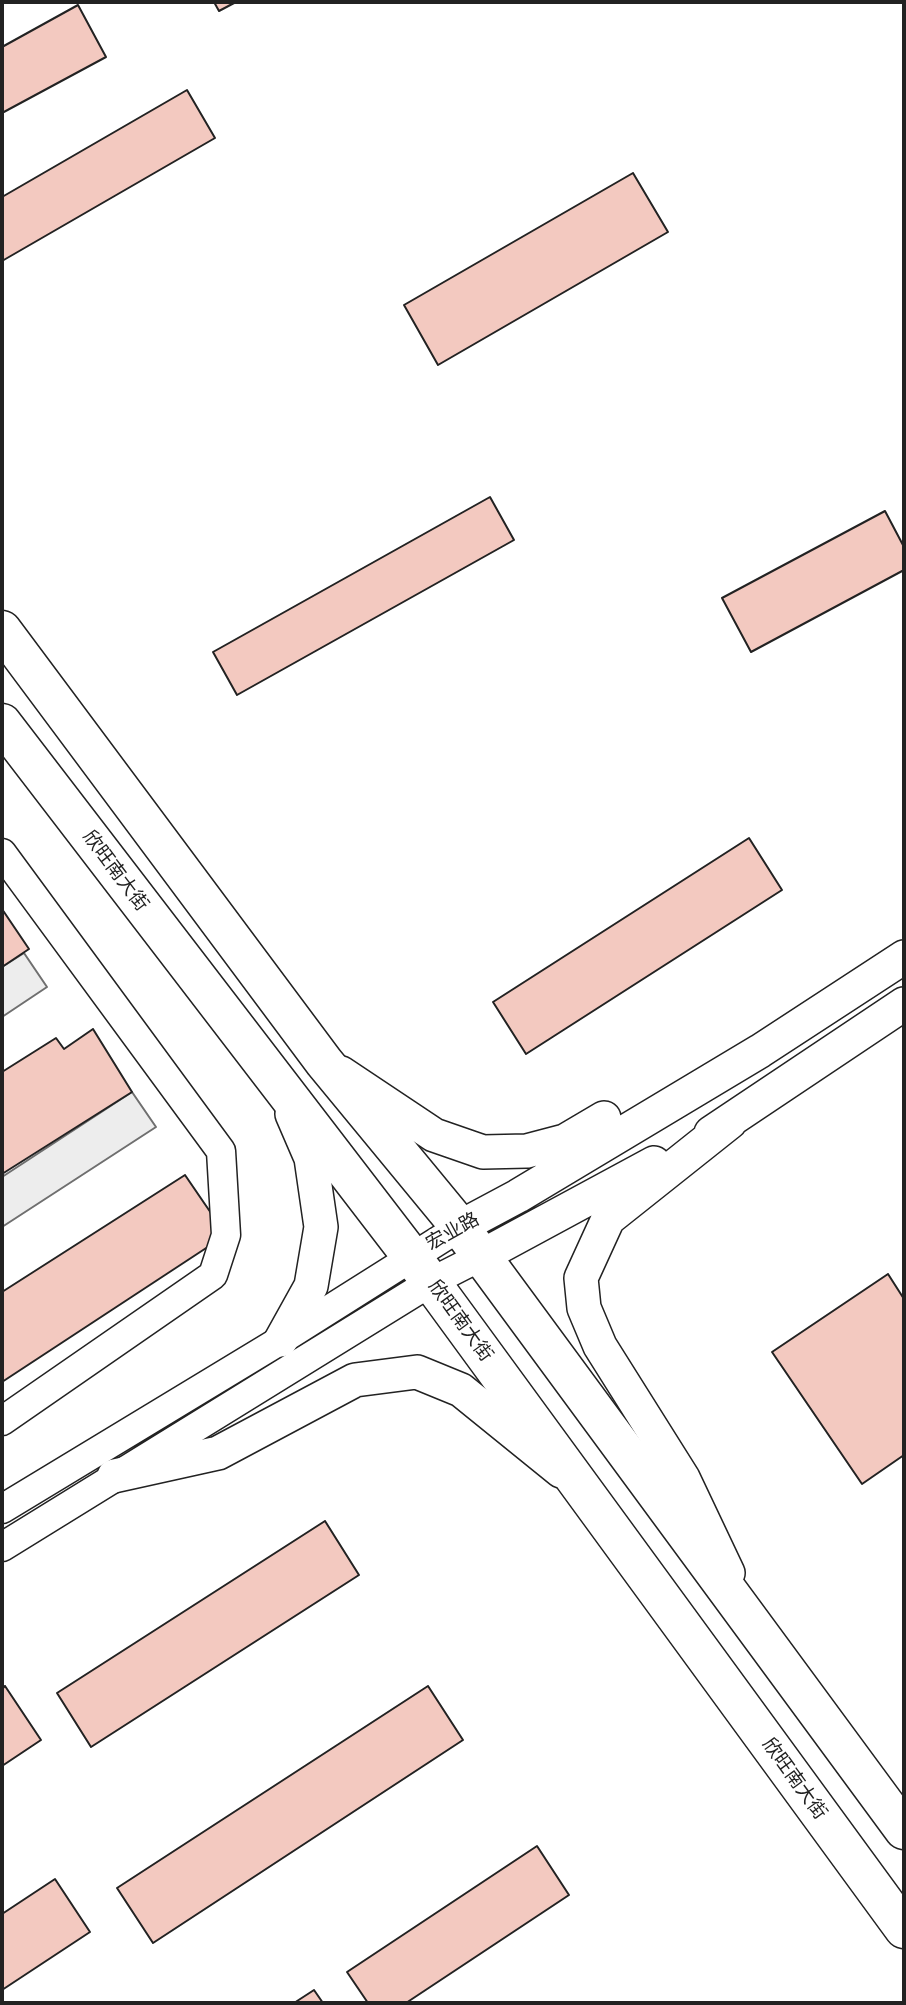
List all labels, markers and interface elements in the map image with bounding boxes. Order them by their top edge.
street label: 欣旺南大街 [77,826,153,916]
street label: 宏业路 [423,1208,483,1256]
street label: 欣旺南大街 [423,1276,497,1366]
street label: 欣旺南大街 [757,1734,831,1824]

